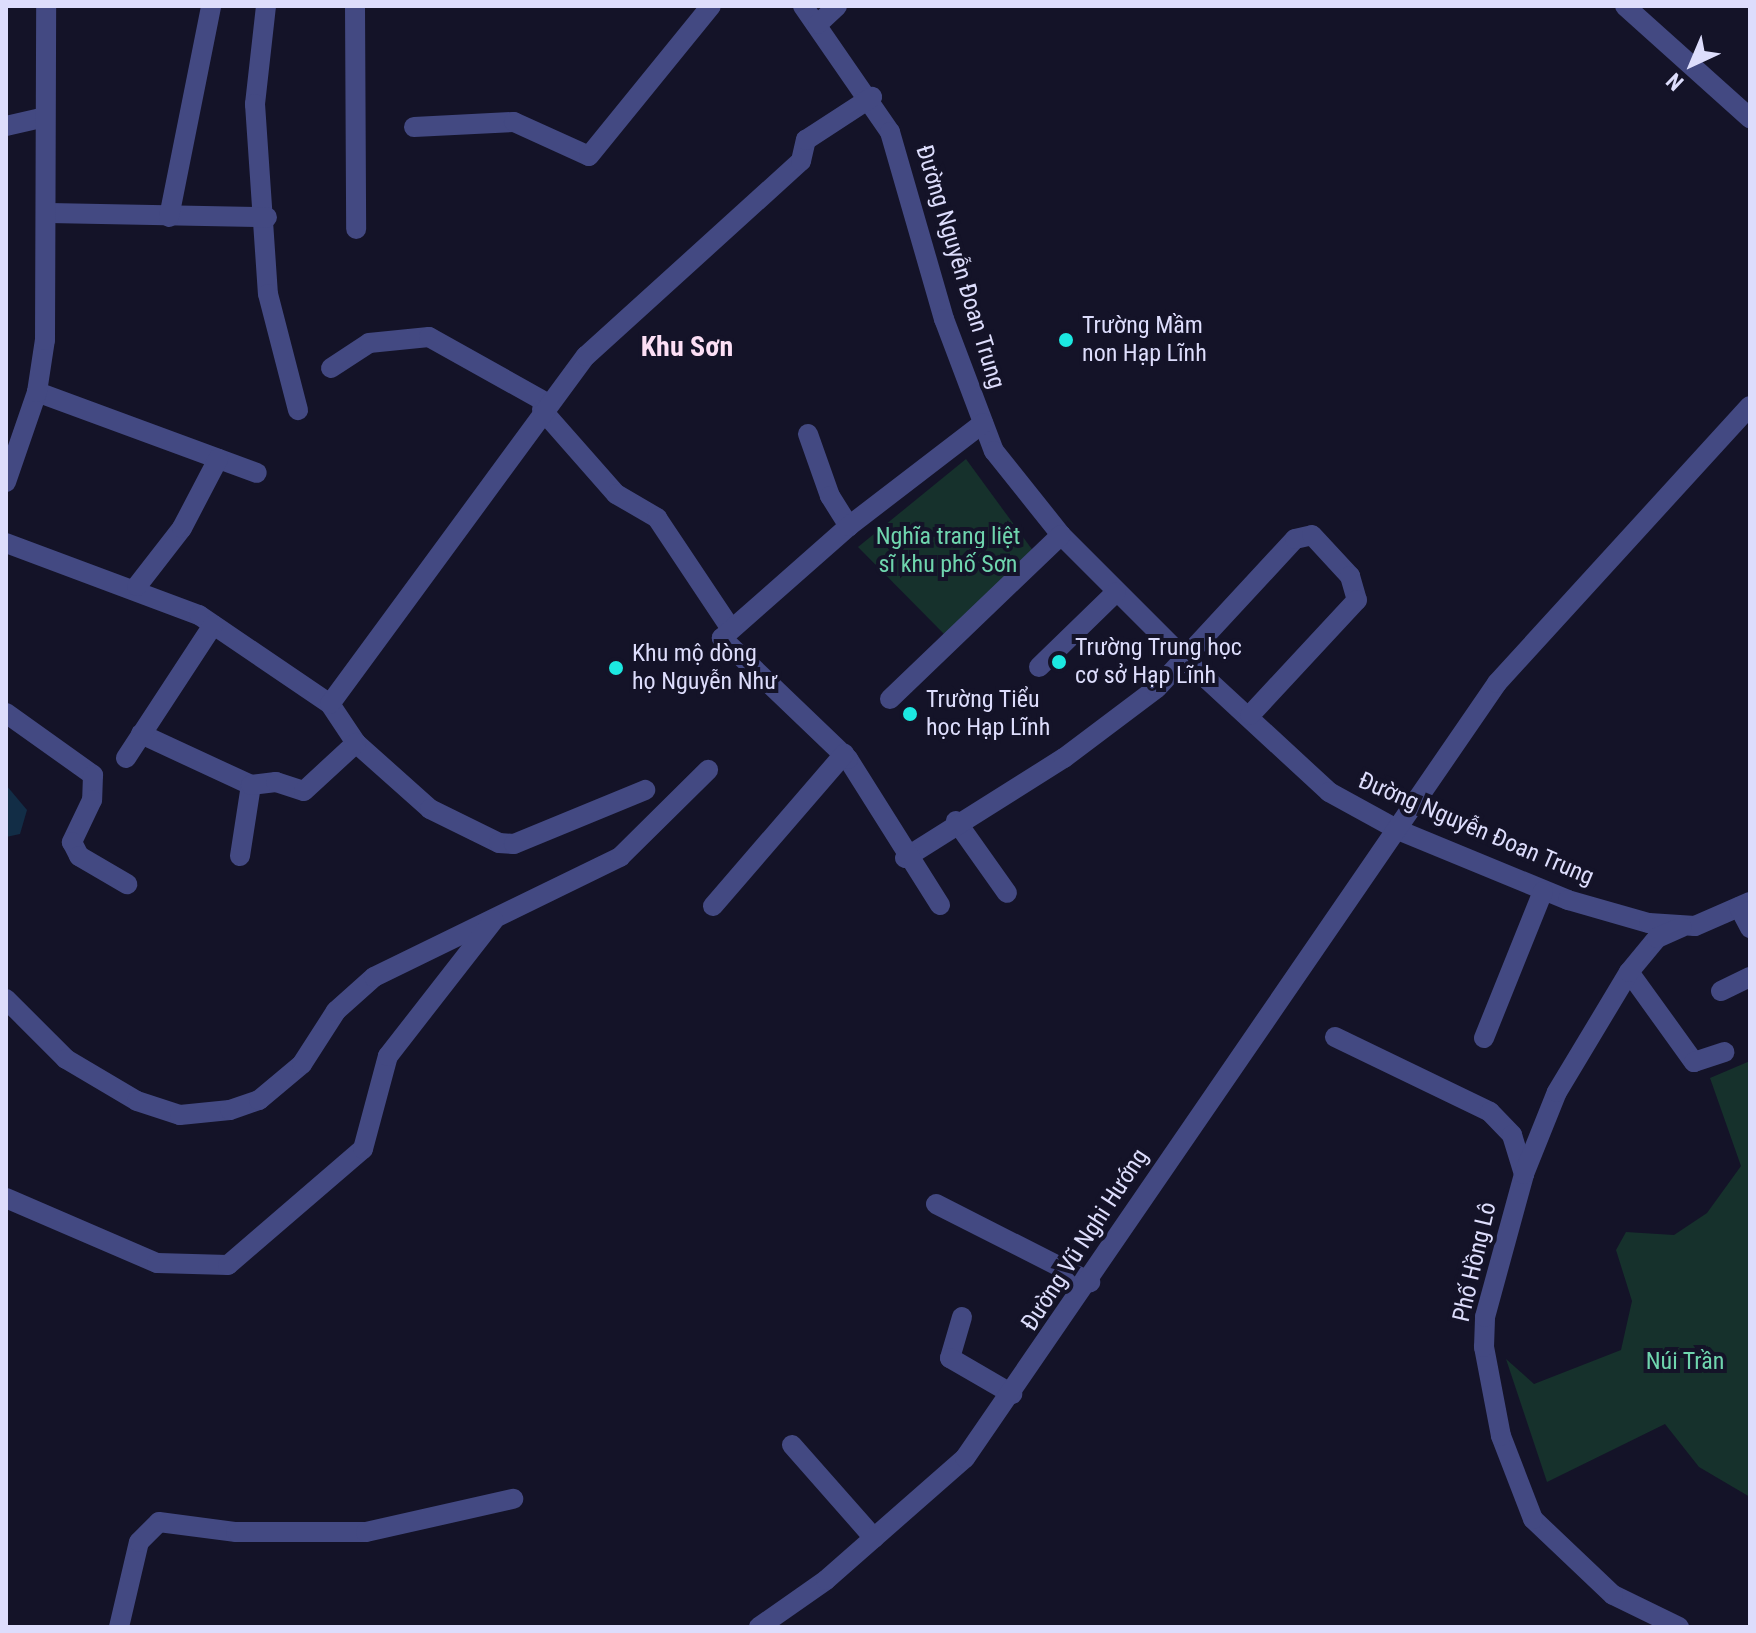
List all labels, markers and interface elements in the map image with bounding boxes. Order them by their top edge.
north arrow [1652,24,1732,104]
text: N [1661,68,1689,95]
street label: Đường Nguyễn Đoan Trung [909,142,1011,392]
place label: Trường Mầm non Hạp Lĩnh [1082,312,1207,368]
district label: Khu Sơn [641,330,733,364]
marker: Trường Mầm non Hạp Lĩnh [1057,331,1075,349]
park label: Nghĩa trang liệt sĩ khu phố Sơn [876,523,1020,579]
place label: Trường Trung học cơ sở Hạp Lĩnh [1075,634,1242,690]
place label: Khu mộ dòng họ Nguyễn Như [632,640,777,696]
marker: Trường Trung học cơ sở Hạp Lĩnh [1050,653,1068,671]
marker: Khu mộ dòng họ Nguyễn Như [607,659,625,677]
place label: Trường Tiểu học Hạp Lĩnh [926,686,1050,742]
marker: Trường Tiểu học Hạp Lĩnh [901,705,919,723]
street label: Đường Nguyễn Đoan Trung [1354,766,1598,892]
street label: Đường Vũ Nghi Hướng [1015,1143,1155,1337]
street label: Phố Hồng Lô [1447,1199,1503,1325]
park label: Núi Trần [1645,1348,1725,1376]

